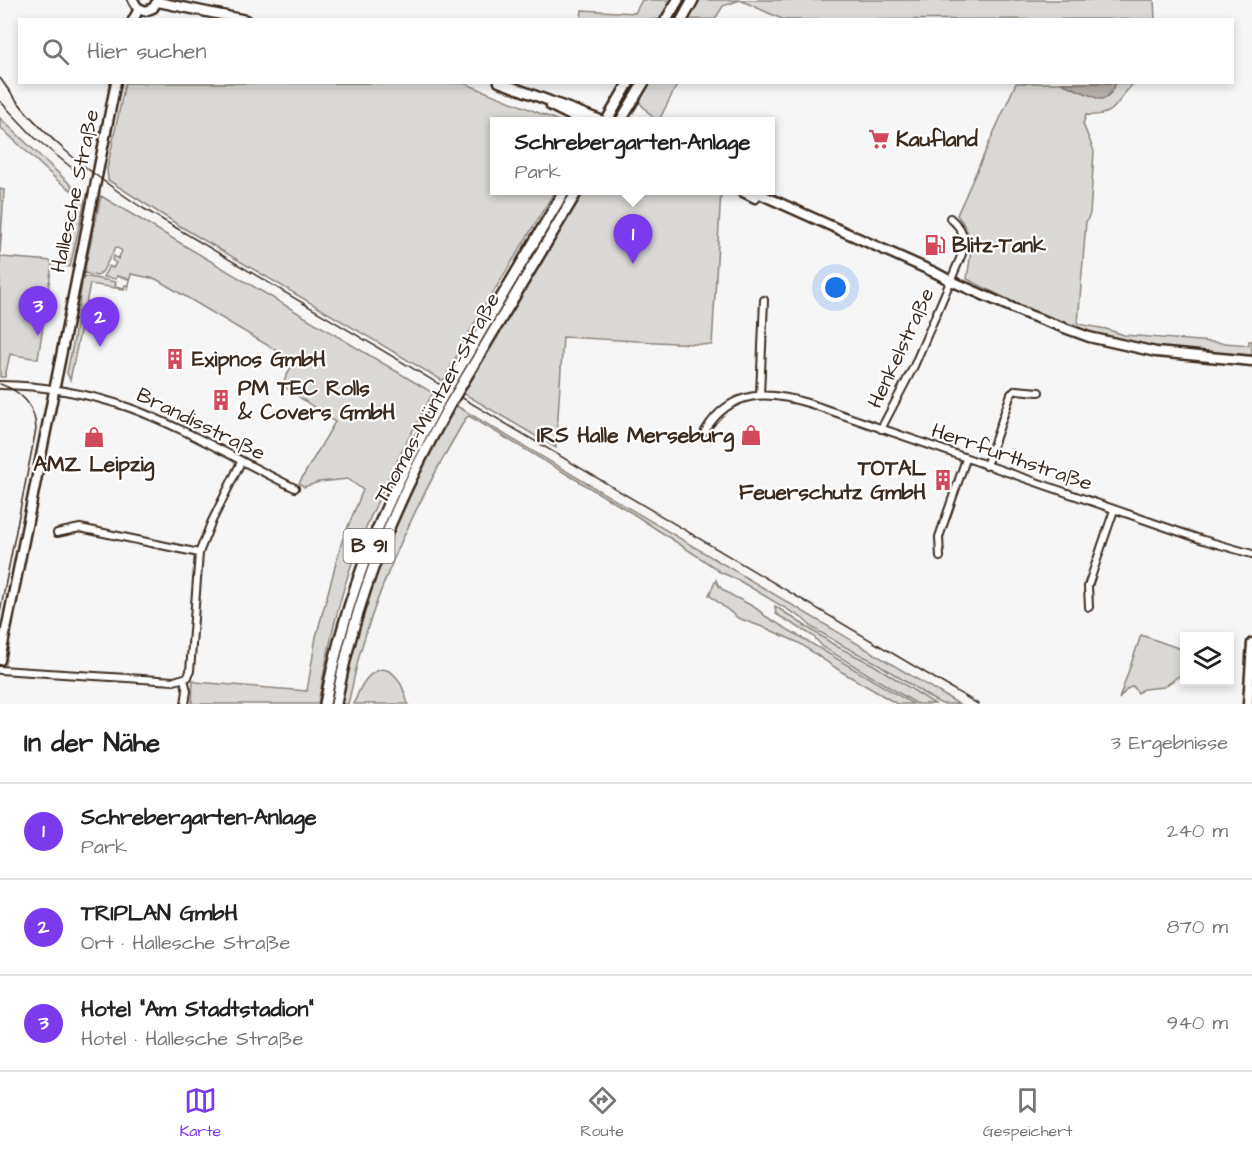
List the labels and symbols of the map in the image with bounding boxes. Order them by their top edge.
street label: Hallesche Straße [44,107,106,275]
place label: Kaufland [896,125,978,154]
supermarket icon: Kaufland [867,127,891,151]
pin: 1 [614,214,652,264]
place label: Blitz-Tank [952,231,1046,260]
fuel station icon: Blitz-Tank [923,233,947,257]
your location [821,273,850,302]
street label: Henkelstraße [860,283,942,413]
pin: 3 [18,286,57,336]
street label: Thomas-Müntzer-Straße [367,287,507,509]
pin: 2 [80,298,120,347]
place label: Exipnos GmbH [192,345,326,375]
building icon: Exipnos GmbH [163,347,187,371]
place label: PM TEC Rolls & Covers GmbH [237,374,396,427]
street label: Brandisstraße [132,380,270,468]
building icon: PM TEC Rolls & Covers GmbH [209,388,233,412]
street label: Herrfurthstraße [928,416,1096,498]
place label: IRS Halle Merseburg [537,421,734,452]
shop icon: IRS Halle Merseburg [739,423,763,447]
shop icon: AMZ Leipzig [82,425,106,449]
place label: AMZ Leipzig [34,450,155,481]
place label: TOTAL Feuerschutz GmbH [739,454,926,507]
building icon: TOTAL Feuerschutz GmbH [931,468,955,492]
road number: B 91 [344,529,394,563]

